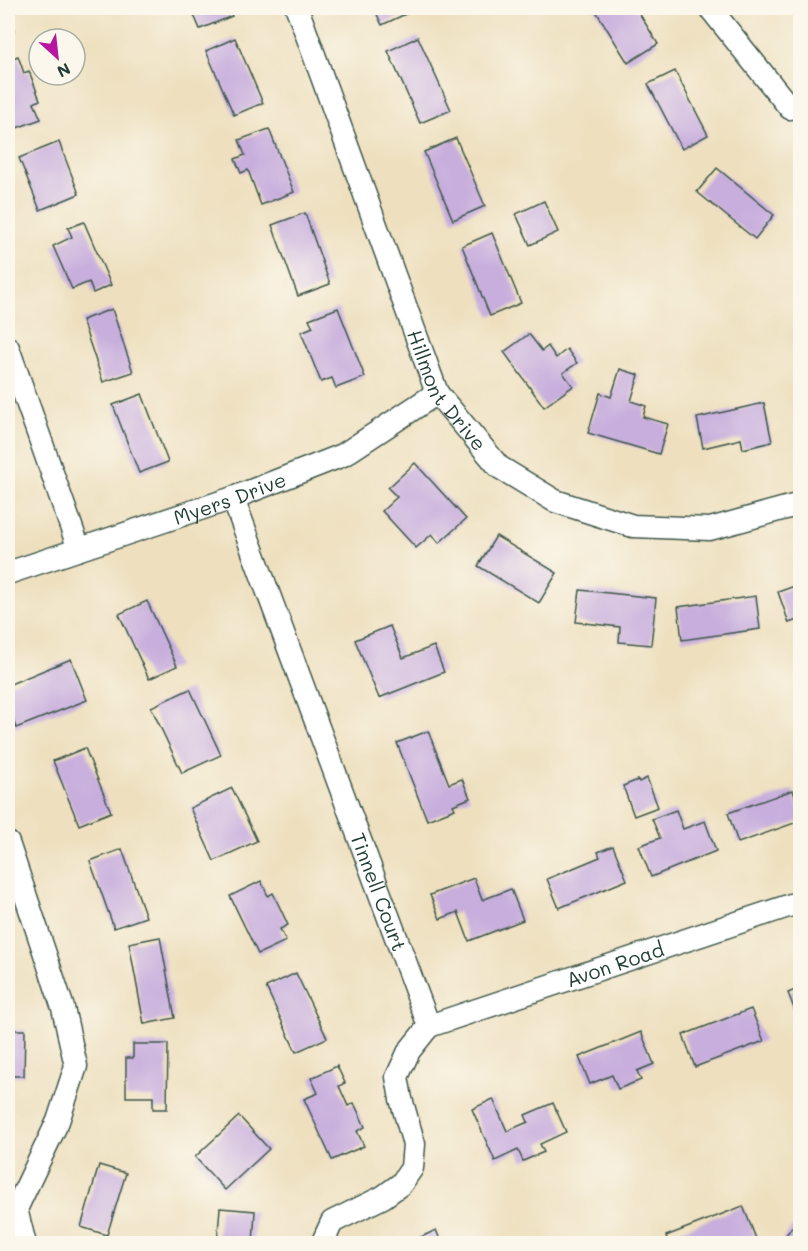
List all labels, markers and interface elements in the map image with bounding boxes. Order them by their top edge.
north arrow [27,27,87,87]
text: N [54,59,74,83]
street label: Hillmont Drive [402,326,493,456]
street label: Myers Drive [170,466,290,530]
street label: Tinnell Court [345,829,413,955]
street label: Avon Road [563,935,667,992]

